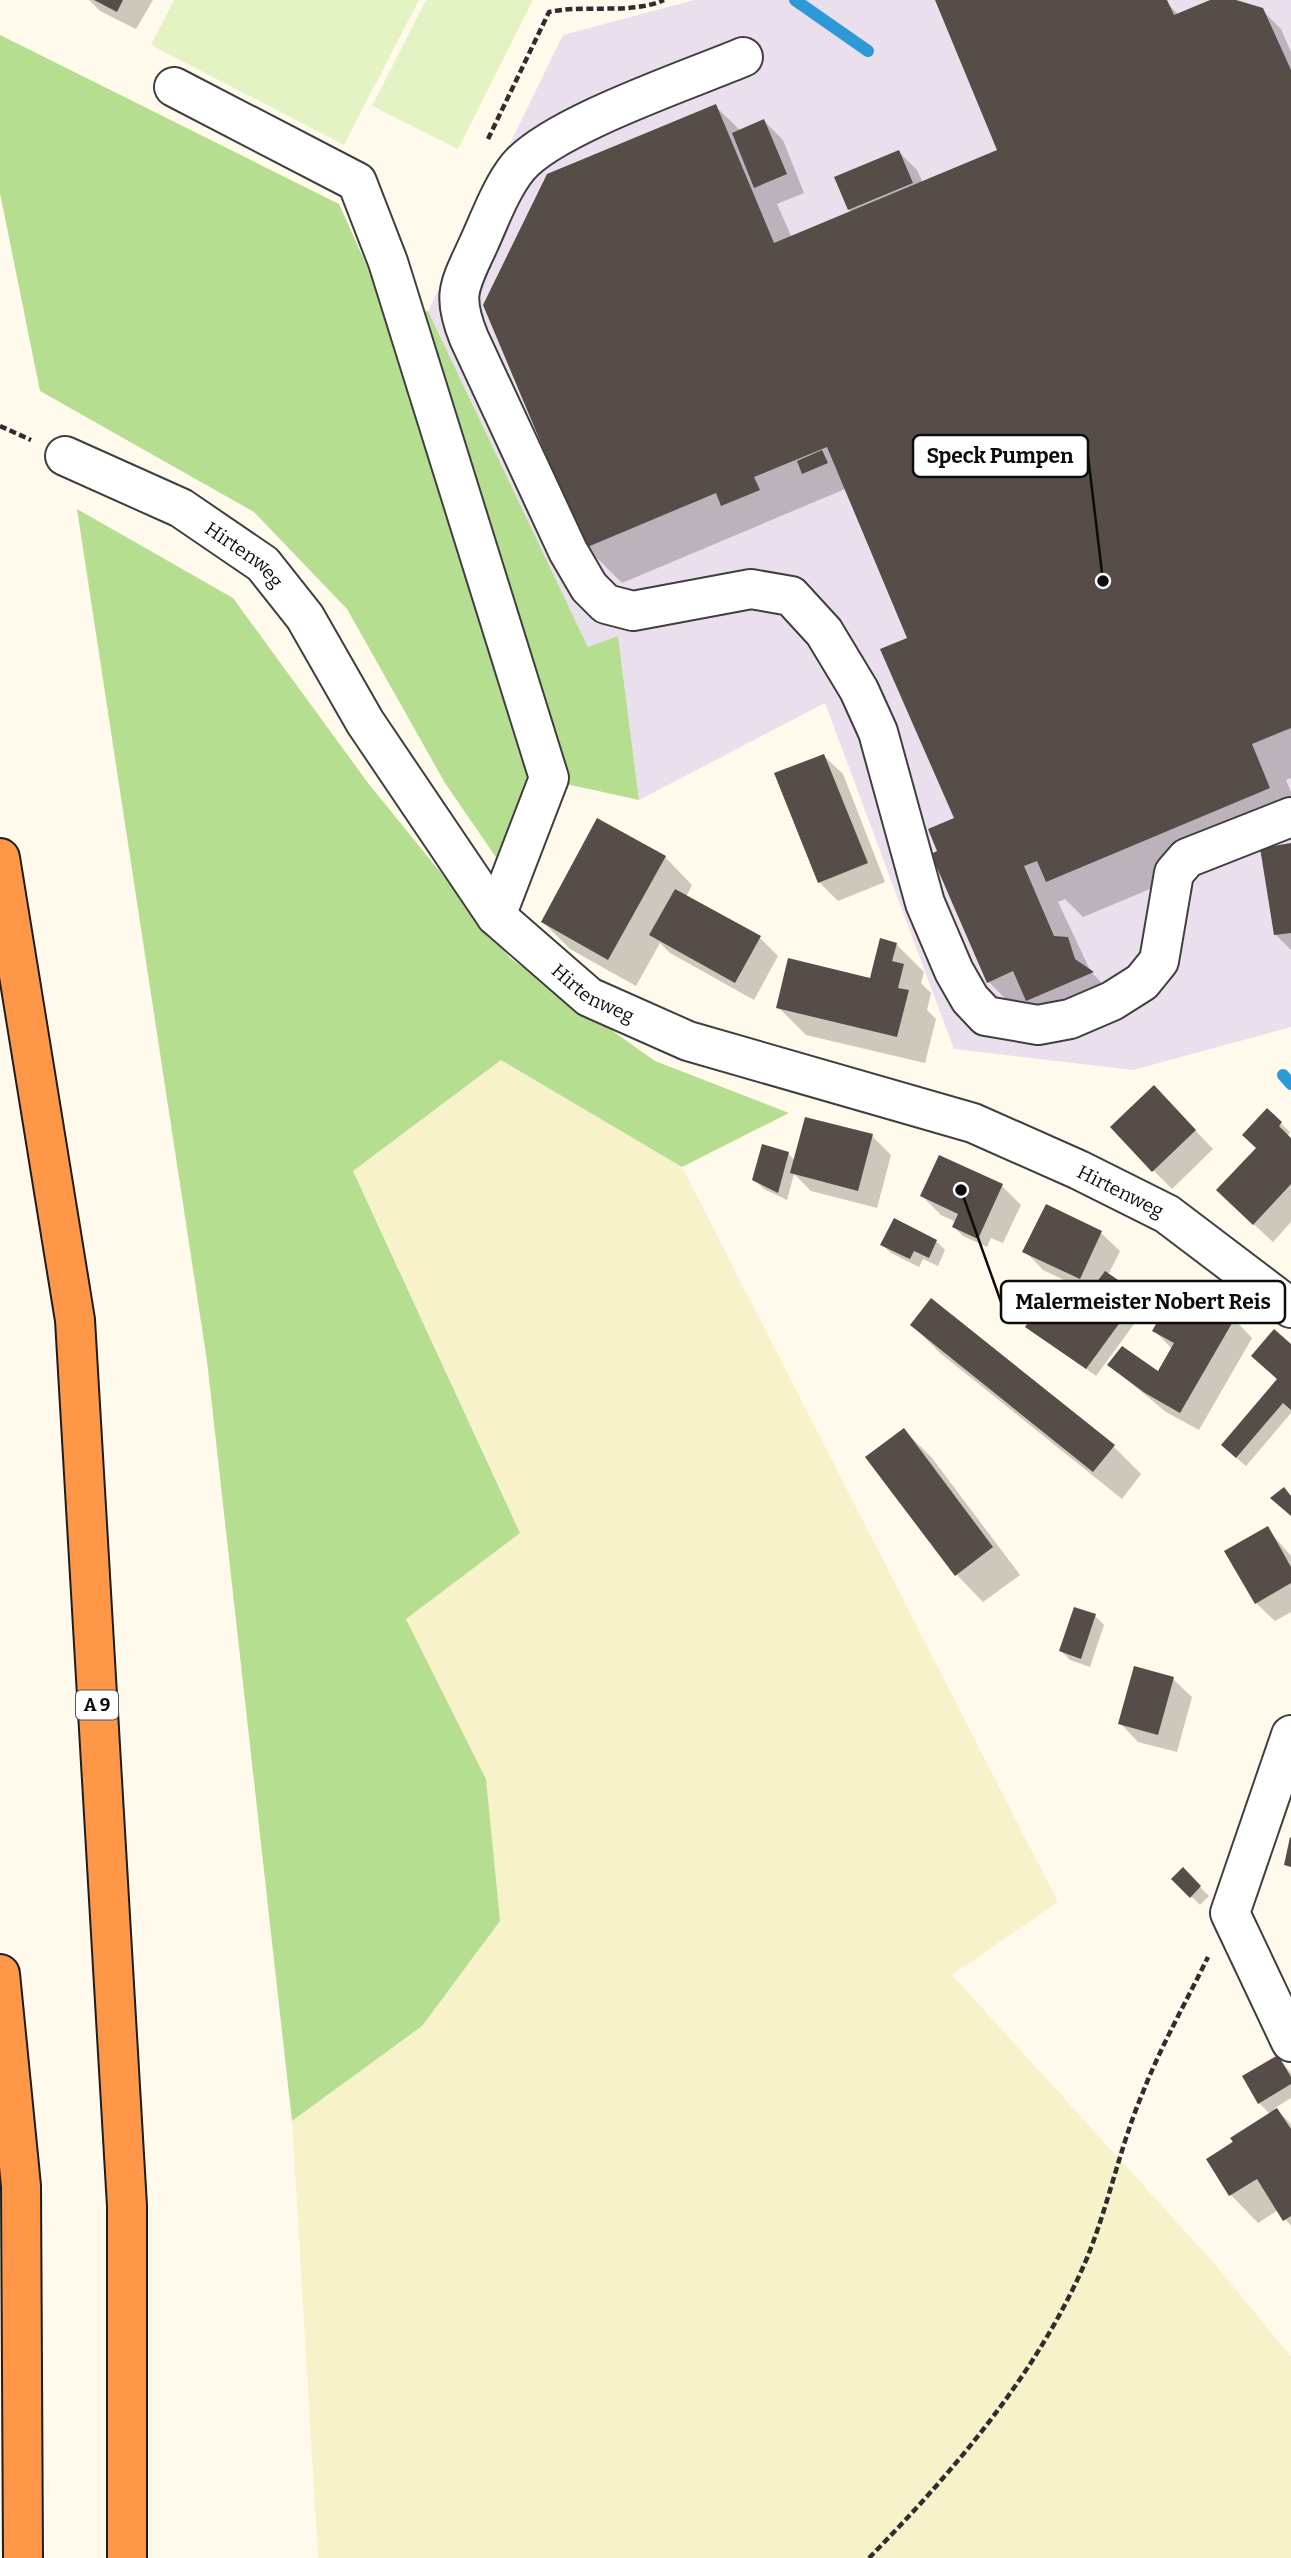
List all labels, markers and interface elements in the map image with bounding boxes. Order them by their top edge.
callout: Speck Pumpen [913,435,1088,477]
text: Speck Pumpen [926,443,1074,469]
street label: Hirtenweg [201,517,289,592]
street label: Hirtenweg [547,959,638,1027]
street label: Hirtenweg [1074,1160,1168,1222]
callout: Malermeister Nobert Reis [1001,1281,1285,1323]
text: Malermeister Nobert Reis [1015,1289,1271,1315]
road number: A 9 [76,1690,118,1720]

